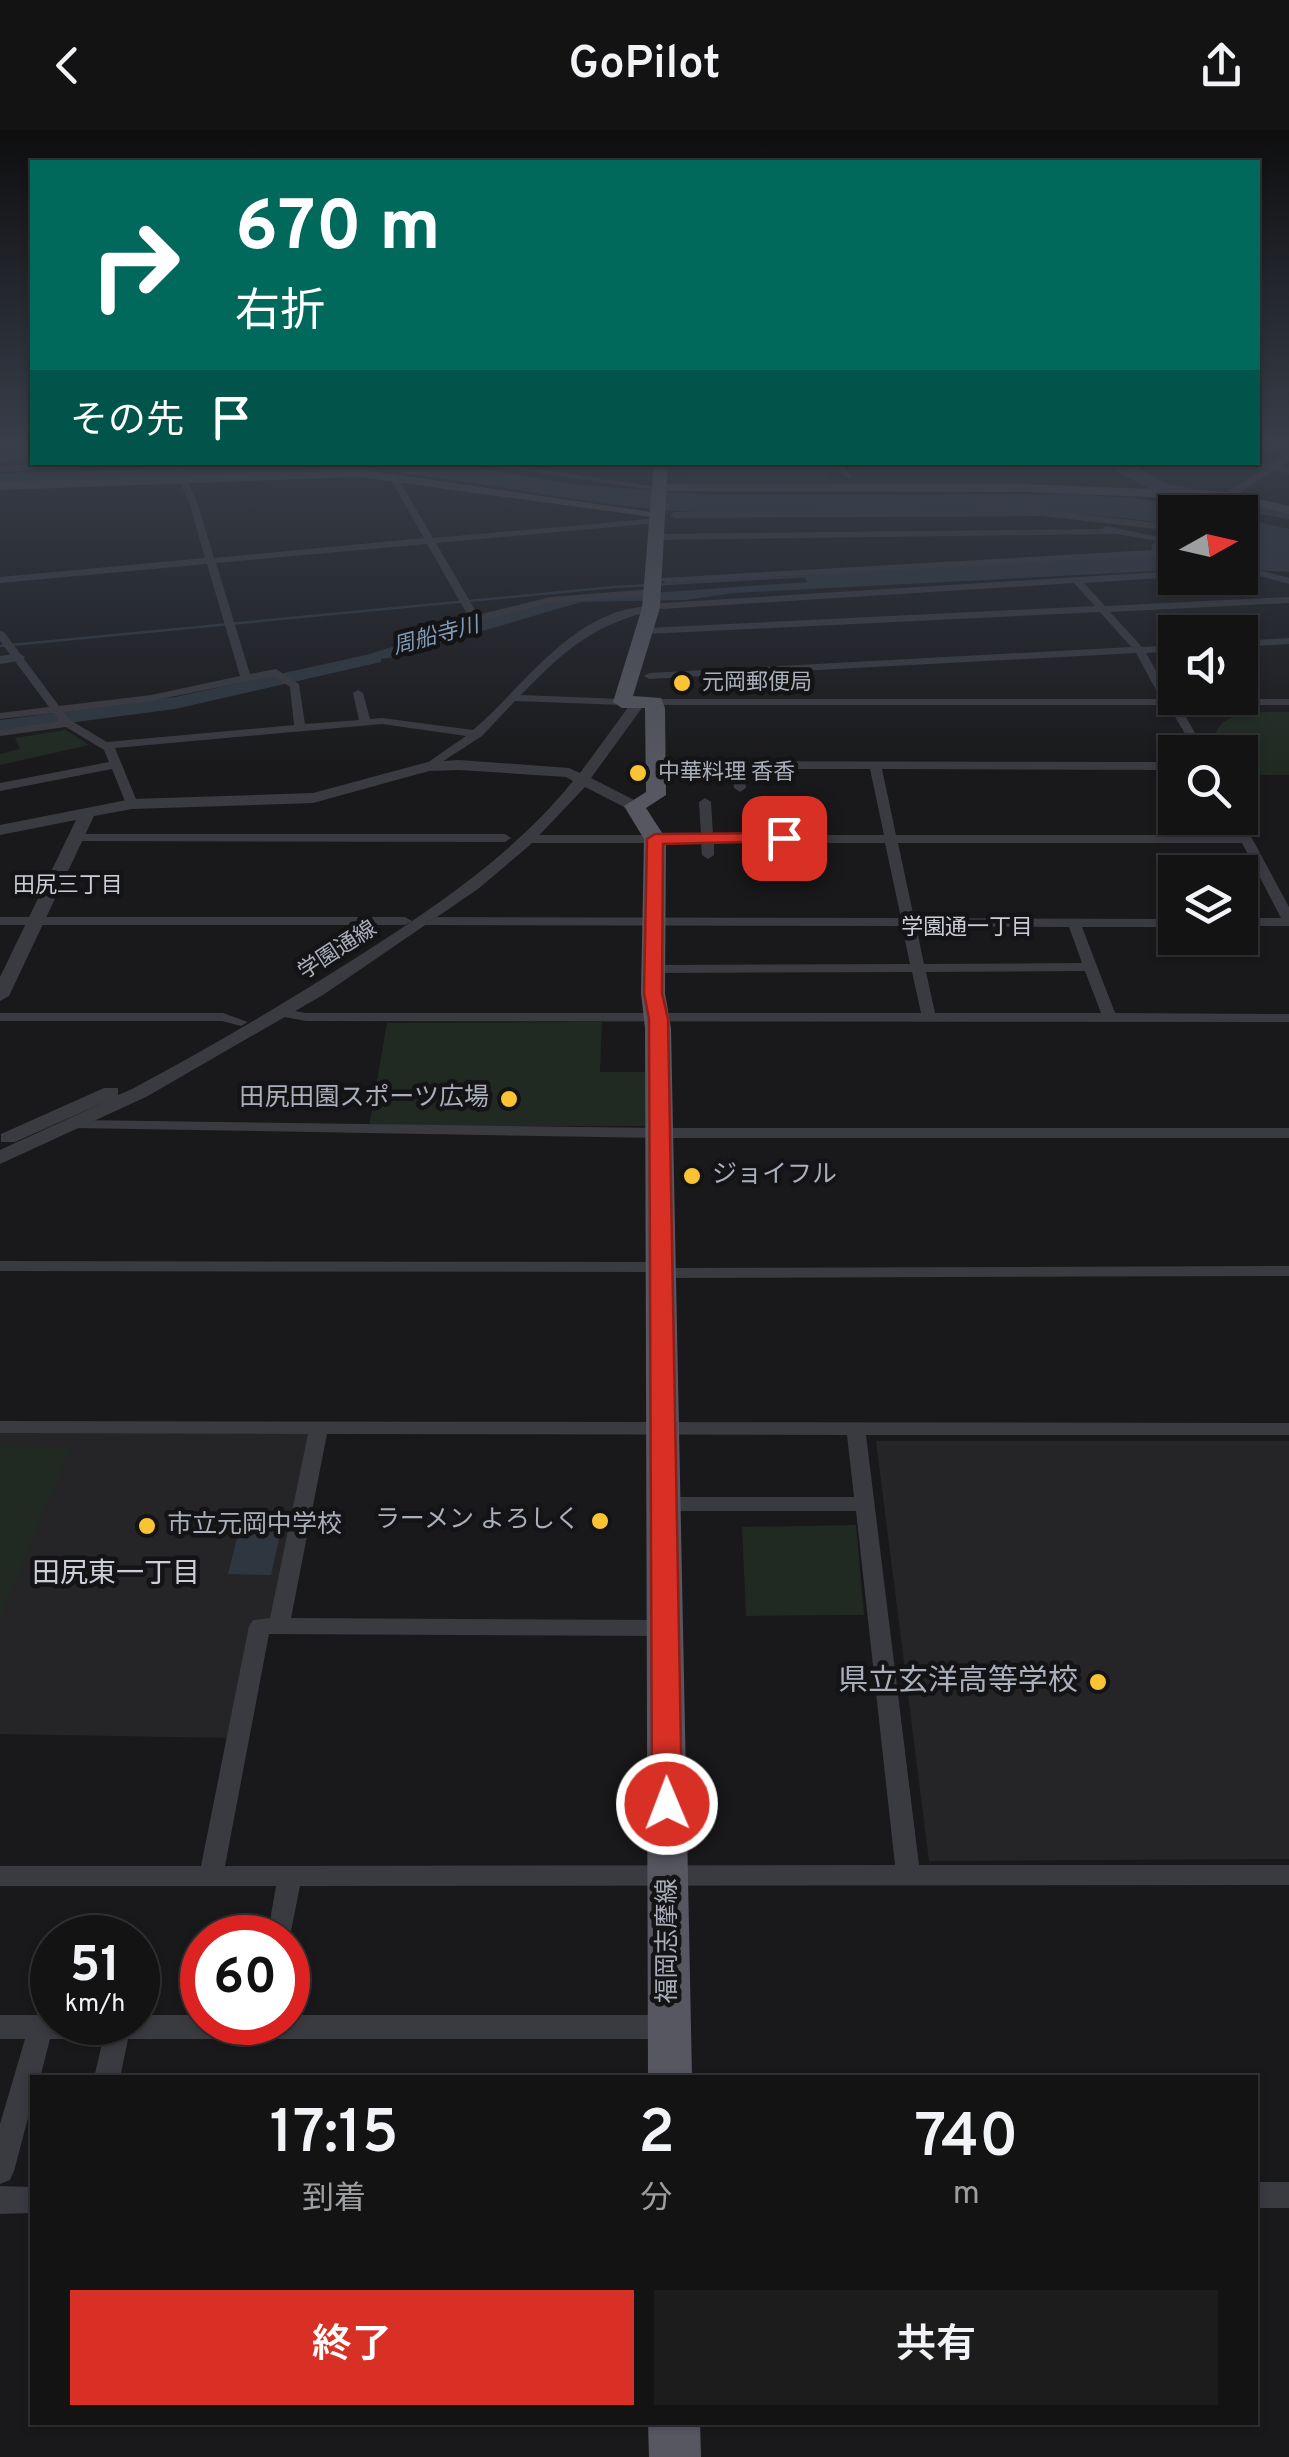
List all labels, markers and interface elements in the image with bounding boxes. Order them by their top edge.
text: GoPilot [568,37,721,94]
icon: back [40,38,95,93]
icon: share [1194,38,1249,93]
text: 670 m [235,186,441,275]
icon: right [70,200,200,330]
text: 右折 [235,285,325,342]
icon: arrive [204,390,259,445]
text: その先 [70,398,184,447]
north arrow [1158,495,1258,595]
map controls [1158,495,1258,955]
water label: 周船寺川 [390,612,484,661]
button: sound [1158,615,1258,715]
place label: 元岡郵便局 [702,670,812,697]
marker: 元岡郵便局 [671,672,693,694]
button: search [1158,735,1258,835]
place label: 中華料理 香香 [658,760,795,787]
marker: 中華料理 香香 [627,762,649,784]
pin [742,796,827,881]
icon: arrive [757,811,812,866]
button: layers [1158,855,1258,955]
district label: 田尻三丁目 [13,873,123,900]
district label: 学園通一丁目 [901,915,1033,942]
street label: 学園通線 [294,916,382,986]
place label: 田尻田園スポーツ広場 [239,1083,489,1115]
marker: 田尻田園スポーツ広場 [498,1088,520,1110]
place label: ジョイフル [712,1160,837,1192]
marker: ジョイフル [681,1165,703,1187]
place label: ラーメン よろしく [375,1505,580,1537]
place label: 市立元岡中学校 [167,1510,342,1542]
marker: ラーメン よろしく [589,1510,611,1532]
marker: 市立元岡中学校 [136,1515,158,1537]
district label: 田尻東一丁目 [32,1557,200,1593]
place label: 県立玄洋高等学校 [838,1664,1078,1701]
marker: 県立玄洋高等学校 [1087,1671,1109,1693]
position arrow [615,1752,719,1856]
street label: 福岡志摩線 [653,1878,685,2004]
speed limit sign: 60 [180,1915,310,2045]
text: 51 [70,1936,120,1999]
text: km/h [65,1989,125,2021]
text: 17:15 [270,2098,399,2174]
text: 2 [638,2098,675,2174]
text: 740 [914,2102,1018,2178]
text: m [953,2175,980,2215]
text: 到着 [302,2180,366,2220]
text: 分 [641,2180,673,2220]
button: 終了 [70,2290,634,2405]
button: 共有 [654,2290,1218,2405]

